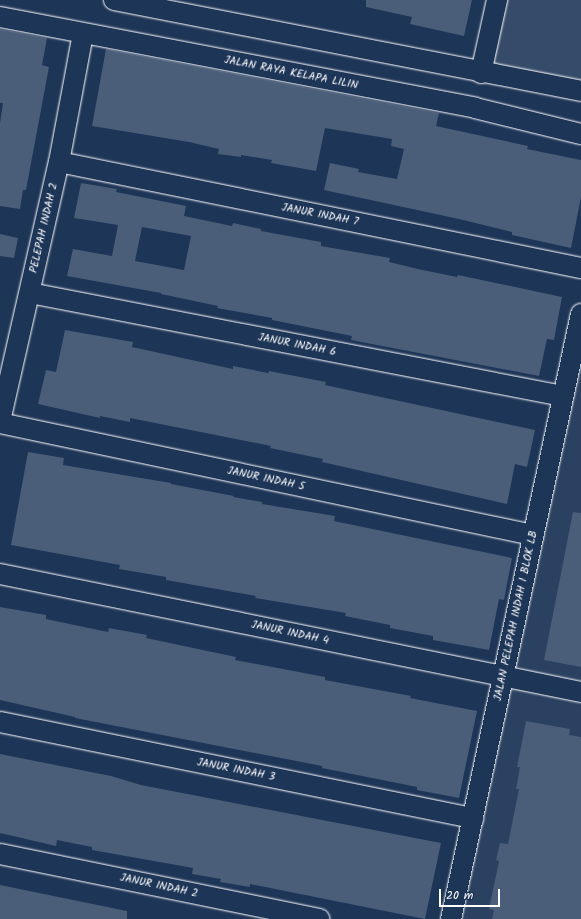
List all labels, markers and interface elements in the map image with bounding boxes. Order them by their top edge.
street label: JALAN RAYA KELAPA LILIN [223,54,359,92]
street label: PELEPAH INDAH 2 [27,182,61,274]
street label: JANUR INDAH 7 [280,201,360,229]
street label: JANUR INDAH 6 [257,331,337,359]
street label: JANUR INDAH 5 [226,464,306,494]
street label: JALAN PELEPAH INDAH 1 BLOK LB [491,530,541,702]
street label: JANUR INDAH 4 [250,618,330,648]
street label: JANUR INDAH 3 [196,756,276,784]
street label: JANUR INDAH 2 [119,871,199,901]
scale bar [441,881,502,907]
text: 20 m [446,886,473,905]

